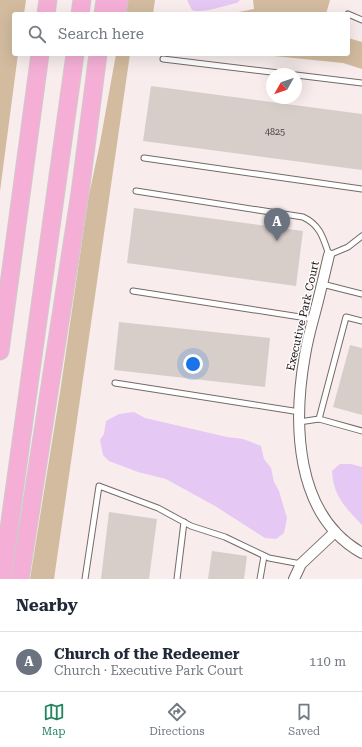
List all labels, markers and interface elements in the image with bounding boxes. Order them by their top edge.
search box [12,12,350,56]
icon: search [26,23,48,45]
text: Search here [58,25,144,43]
north arrow [266,68,302,104]
house number: 4825 [265,127,285,137]
pin: A [264,208,290,241]
street label: Executive Park Court [284,260,322,372]
your location [183,354,203,374]
text: Nearby [16,595,78,615]
text: Church of the Redeemer [54,645,240,663]
text: A [24,654,34,669]
text: 110 m [309,654,346,669]
text: Church · Executive Park Court [54,663,243,678]
tab: Map [42,701,65,738]
tab: Directions [149,701,204,738]
tab: Saved [288,701,320,738]

